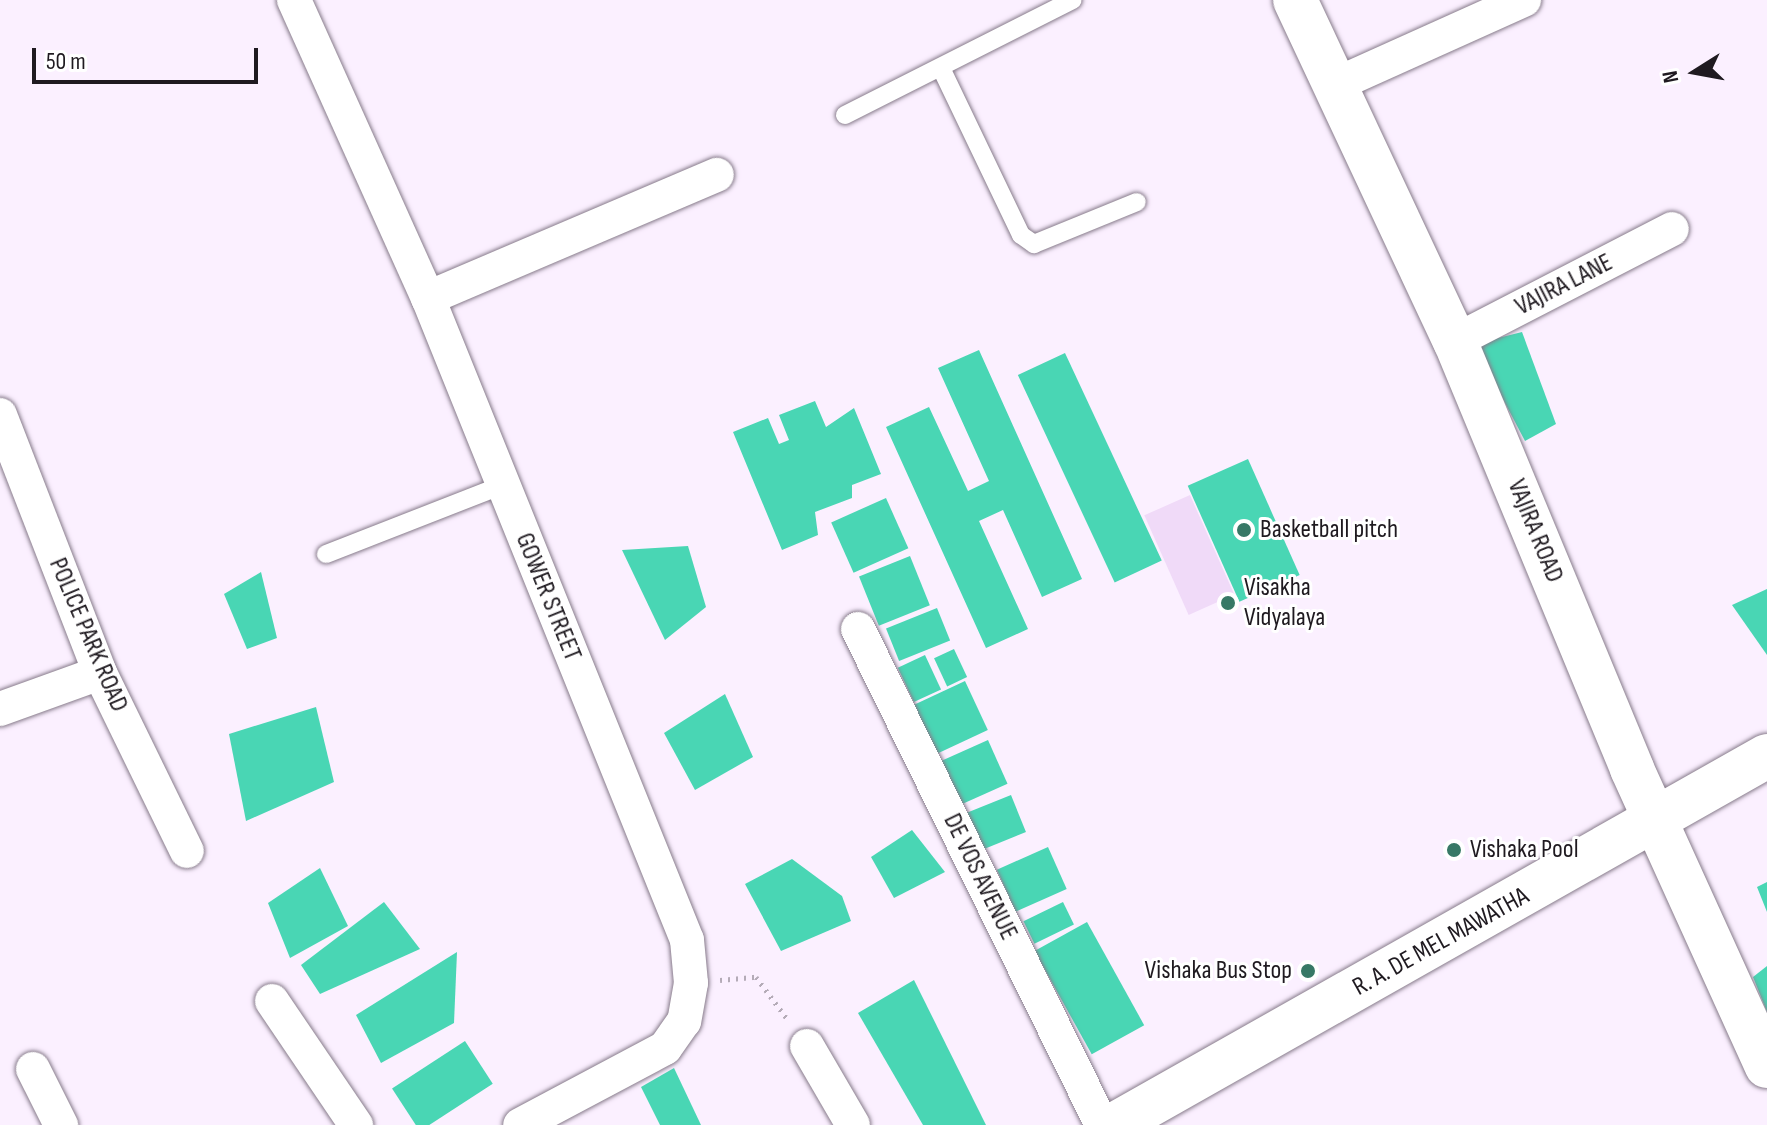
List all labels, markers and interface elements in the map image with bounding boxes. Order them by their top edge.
scale bar [36,32,262,82]
north arrow [1655,32,1735,112]
text: 50 m [46,47,86,76]
text: N [1657,68,1685,85]
street label: VAJIRA LANE [1510,247,1618,323]
street label: VAJIRA ROAD [1500,475,1570,587]
place label: Basketball pitch [1260,514,1398,546]
marker: Basketball pitch [1235,521,1253,539]
street label: GOWER STREET [508,529,588,665]
street label: POLICE PARK ROAD [42,553,134,717]
place label: Visakha Vidyalaya [1244,572,1325,634]
marker: Visakha Vidyalaya [1219,594,1237,612]
street label: DE VOS AVENUE [936,809,1024,945]
place label: Vishaka Pool [1470,834,1578,866]
marker: Vishaka Pool [1445,841,1463,859]
street label: R. A. DE MEL MAWATHA [1348,881,1534,1003]
place label: Vishaka Bus Stop [1145,955,1292,987]
marker: Vishaka Bus Stop [1299,962,1317,980]

